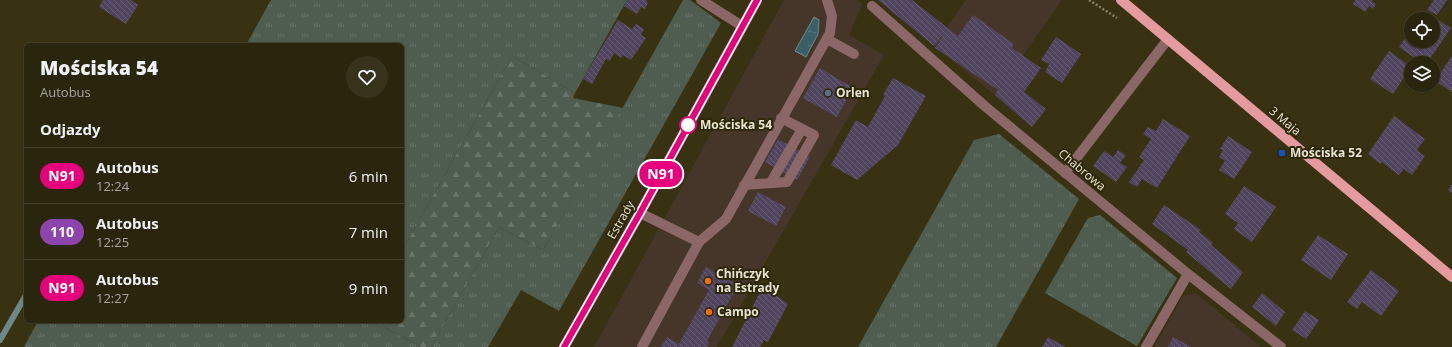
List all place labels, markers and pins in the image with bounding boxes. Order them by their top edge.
place label: Orlen [836,84,870,101]
marker: Orlen [823,88,833,98]
marker: Mościska 54 [679,116,697,134]
place label: Mościska 54 [700,116,772,133]
place label: Mościska 52 [1290,144,1362,161]
marker: Mościska 52 [1277,148,1287,158]
place label: Chińczyk na Estrady [716,265,779,296]
marker: Chińczyk na Estrady [703,276,713,286]
place label: Campo [717,303,759,320]
marker: Campo [704,307,714,317]

